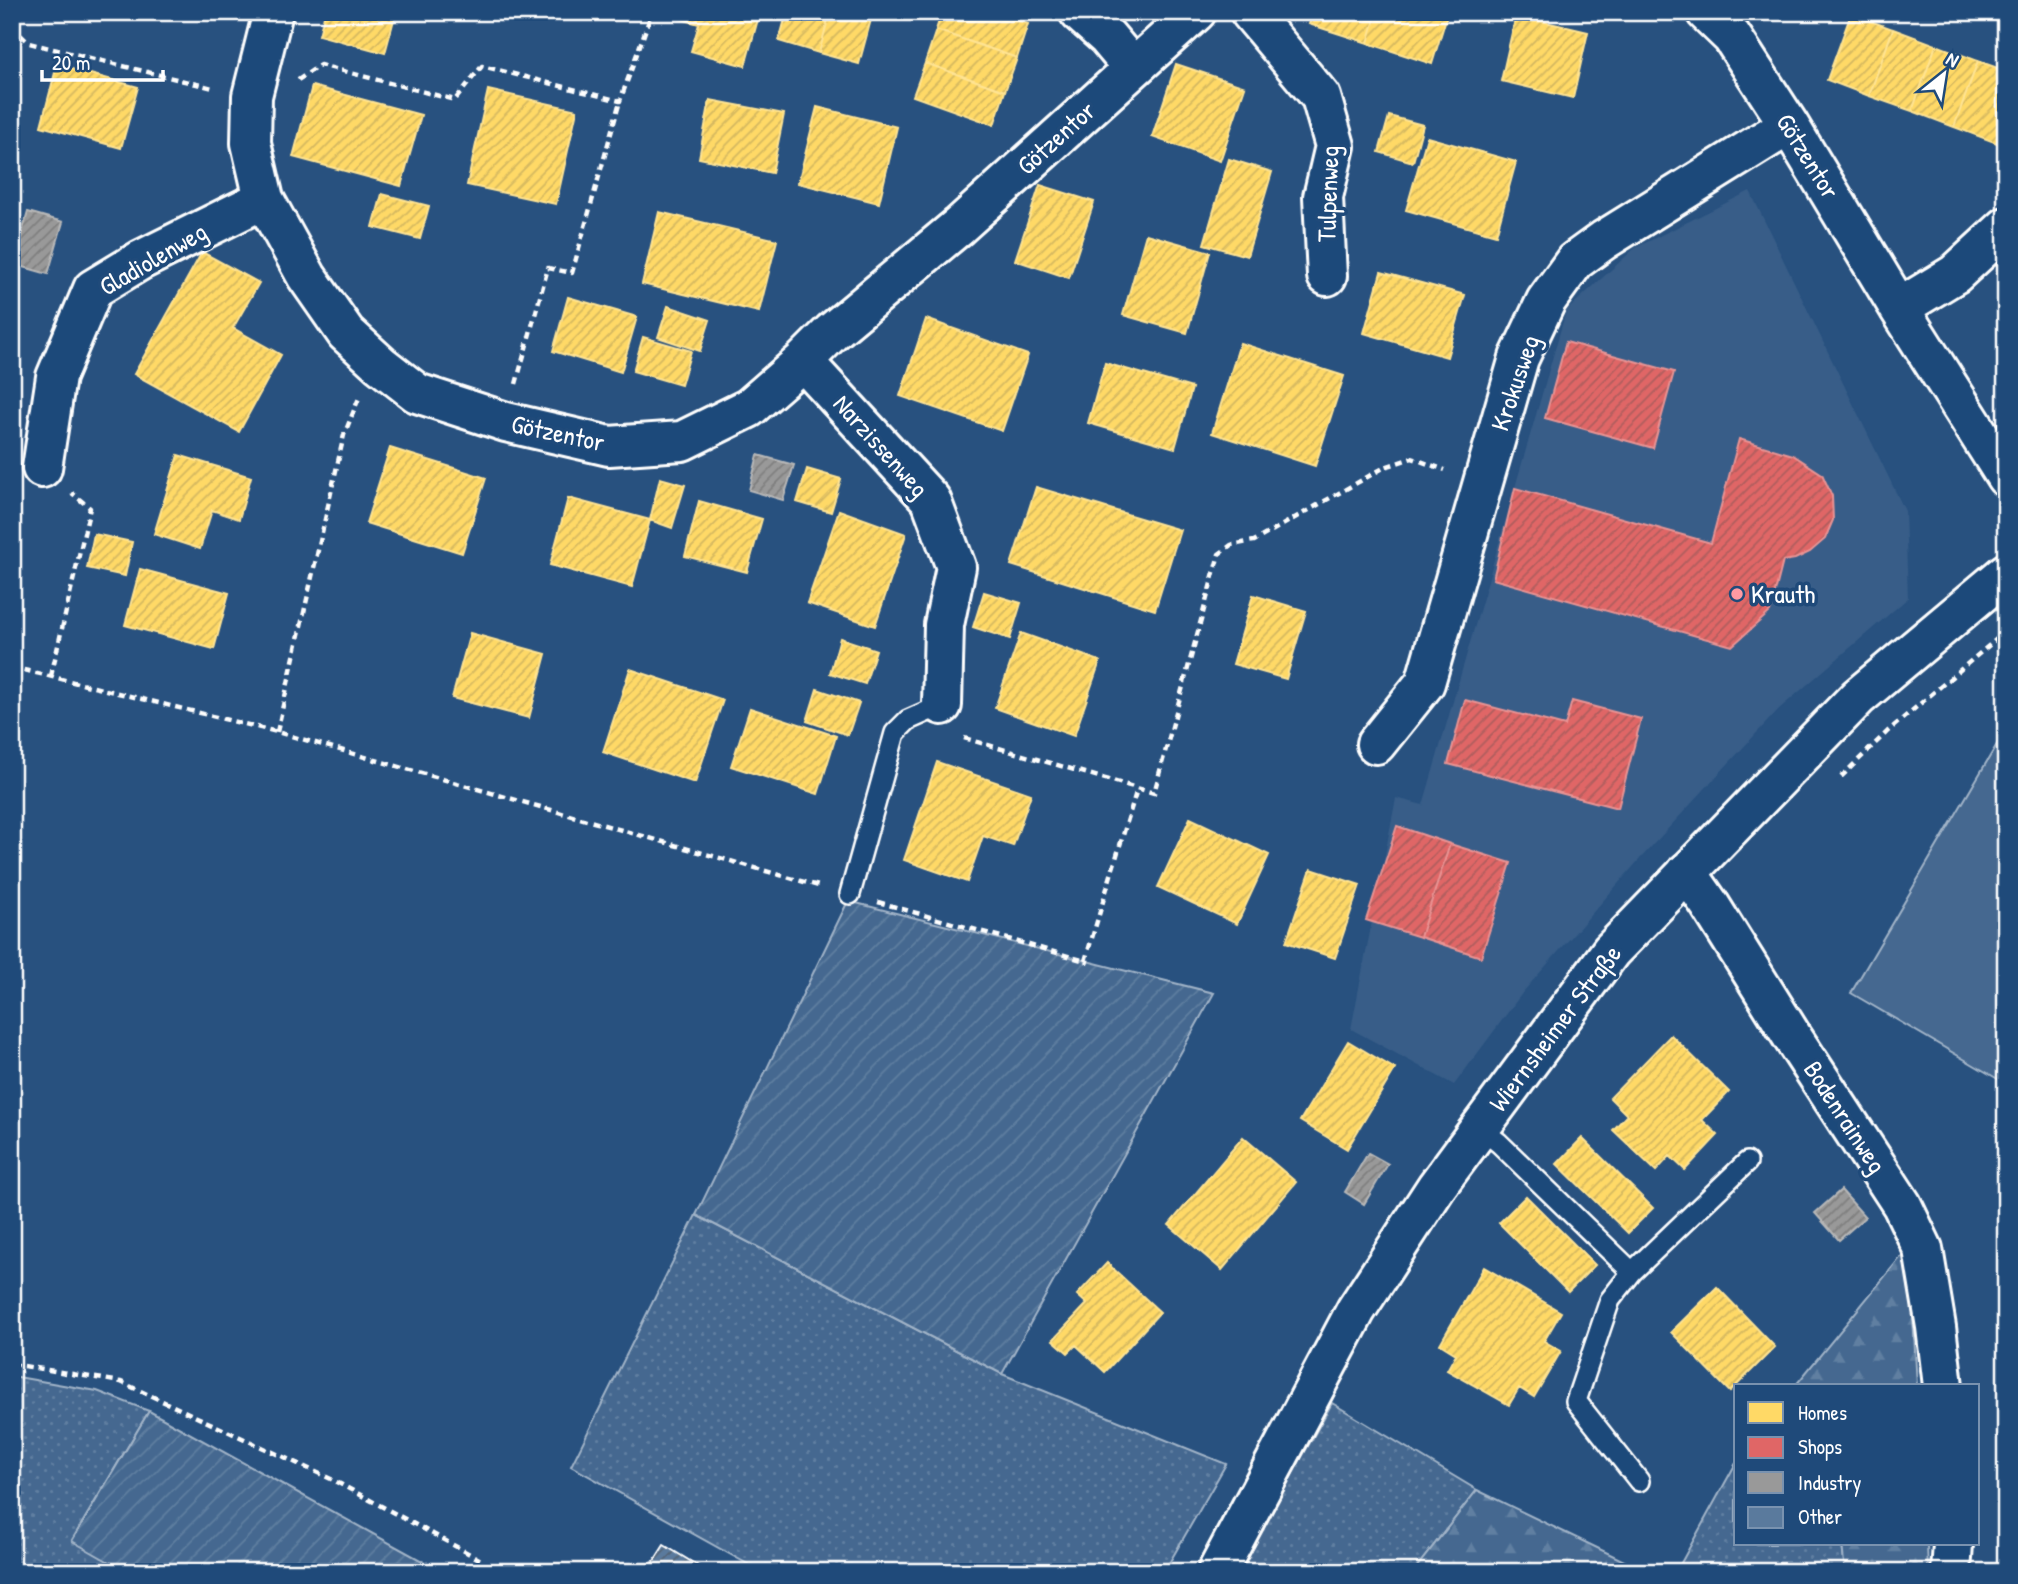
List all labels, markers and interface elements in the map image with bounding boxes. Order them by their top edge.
scale bar [42,38,163,82]
north arrow [1910,38,1980,108]
text: N [1942,45,1963,73]
text: 20 m [52,48,90,77]
street label: Götzentor [1009,93,1103,182]
street label: Götzentor [1769,106,1848,205]
street label: Tulpenweg [1308,145,1347,243]
street label: Gladiolenweg [92,214,213,303]
street label: Krokusweg [1482,330,1547,435]
street label: Narzissenweg [826,387,937,505]
street label: Götzentor [508,406,608,459]
place label: Krauth [1751,576,1815,611]
marker: Krauth [1729,586,1745,602]
street label: Wiernsheimer Straße [1480,937,1629,1118]
street label: Bodenrainweg [1796,1054,1895,1180]
legend [1734,1384,1980,1546]
text: Homes [1798,1398,1847,1427]
text: Shops [1798,1432,1842,1461]
text: Industry [1798,1468,1861,1497]
text: Other [1798,1502,1842,1531]

